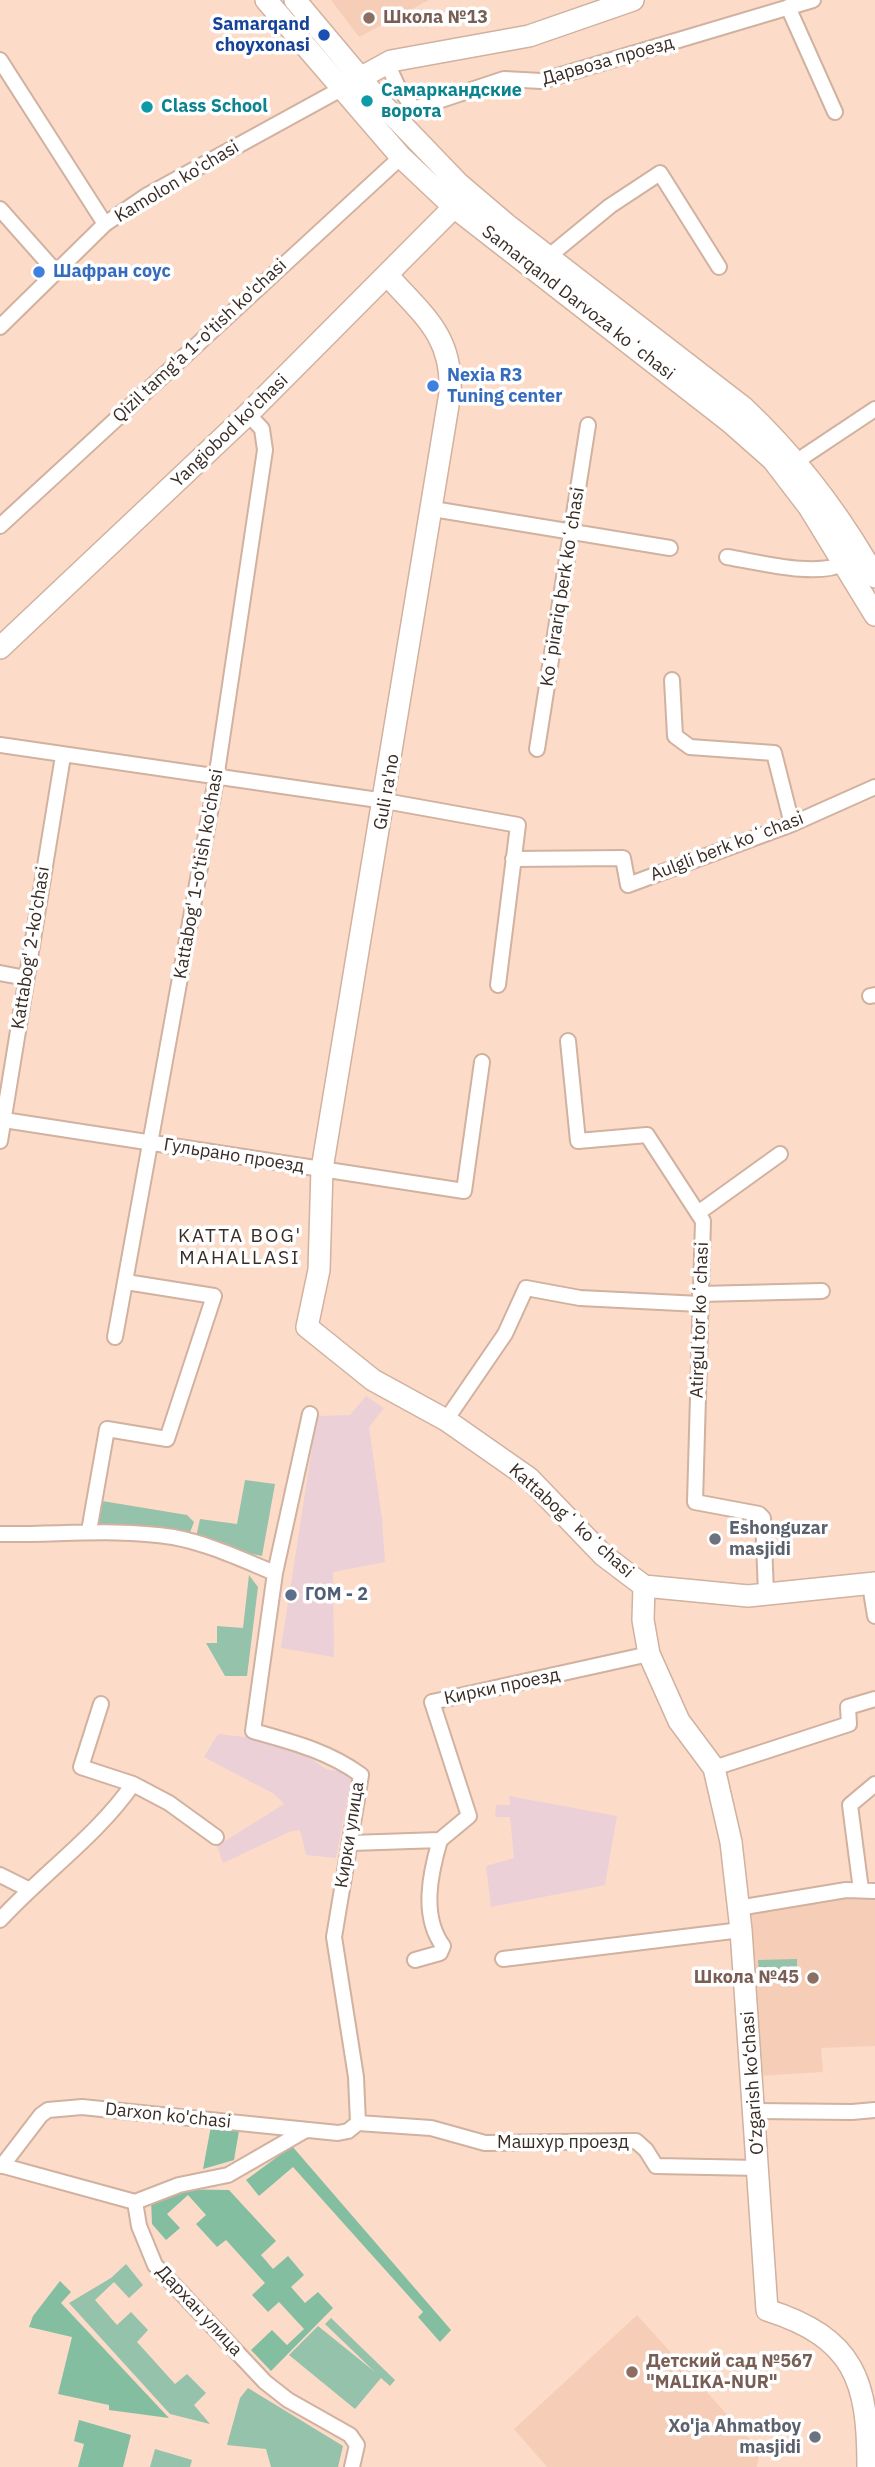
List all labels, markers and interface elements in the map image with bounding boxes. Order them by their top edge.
place label: Школа №13 [383,7,488,29]
marker: Школа №13 [361,10,377,26]
place label: Samarqand choyxonasi [212,14,310,56]
marker: Samarqand choyxonasi [316,27,332,43]
street label: Дарвоза проезд [540,32,676,90]
place label: Самаркандские ворота [381,80,522,122]
marker: Самаркандские ворота [359,93,375,109]
place label: Class School [161,96,268,118]
marker: Class School [139,99,155,115]
street label: Kamolon ko'chasi [111,136,243,228]
street label: Samarqand Darvoza koʻchasi [477,221,679,385]
street label: Qizil tamg'a 1-o'tish ko'chasi [109,255,291,427]
place label: Шафран соус [53,261,171,283]
marker: Шафран соус [31,264,47,280]
place label: Nexia R3 Tuning center [447,365,562,408]
street label: Yangiobod ko'chasi [167,370,293,492]
marker: Nexia R3 Tuning center [425,378,441,394]
street label: Koʻpirariq berk koʻchasi [537,486,589,688]
street label: Guli ra'no [370,752,404,832]
street label: Kattabog' 1-o'tish ko'chasi [170,767,228,981]
street label: Aulgli berk koʻchasi [647,808,807,886]
street label: Kattabog' 2-ko'chasi [7,865,55,1031]
street label: Гульрано проезд [162,1134,306,1178]
district label: KATTA BOG' MAHALLASI [179,1226,301,1270]
street label: Atirgul tor koʻchasi [686,1241,714,1399]
street label: Kattabogʻ koʻchasi [504,1459,638,1583]
place label: Eshonguzar masjidi [729,1518,828,1560]
marker: Eshonguzar masjidi [707,1531,723,1547]
place label: ГОМ - 2 [305,1584,368,1606]
marker: ГОМ - 2 [283,1587,299,1603]
street label: Кирки проезд [442,1664,562,1710]
street label: Кирки улица [331,1780,369,1890]
place label: Школа №45 [694,1967,799,1989]
marker: Школа №45 [805,1970,821,1986]
street label: O‘zgarish ko‘chasi [737,2010,769,2156]
street label: Darxon ko'chasi [104,2099,232,2133]
street label: Машхур проезд [497,2132,629,2154]
street label: Дархан улица [151,2261,247,2361]
place label: Детский сад №567 "MALIKA-NUR" [646,2351,813,2394]
marker: Детский сад №567 "MALIKA-NUR" [624,2364,640,2380]
place label: Xo'ja Ahmatboy masjidi [668,2416,801,2458]
marker: Xo'ja Ahmatboy masjidi [807,2429,823,2445]

